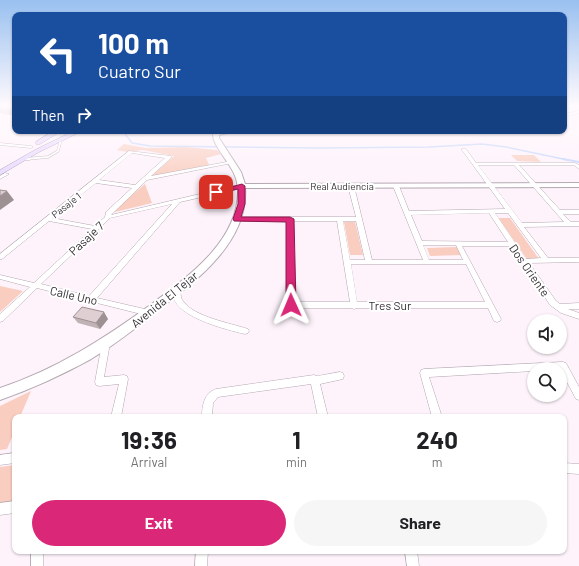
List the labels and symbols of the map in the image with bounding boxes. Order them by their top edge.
pin [199,175,233,209]
street label: Real Audiencia [310,180,374,192]
street label: Pasaje 1 [49,190,83,220]
street label: Pasaje 7 [66,218,107,258]
street label: Dos Oriente [507,241,553,299]
street label: Avenida El Tejar [128,267,201,330]
street label: Calle Uno [49,283,99,307]
position arrow [270,284,312,326]
street label: Tres Sur [369,298,412,312]

